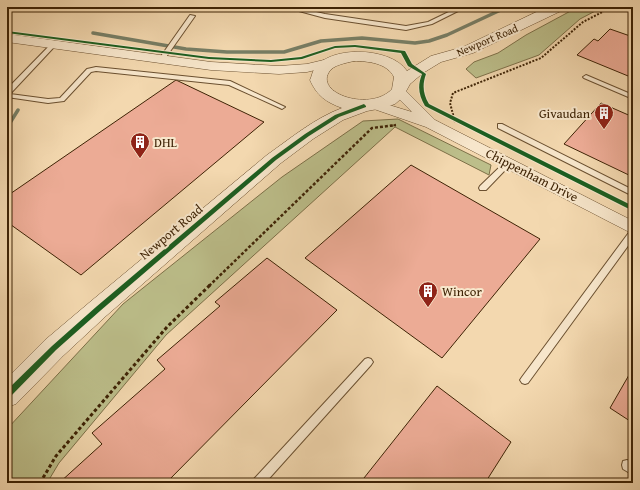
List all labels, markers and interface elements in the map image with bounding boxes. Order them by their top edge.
street label: Newport Road [454,20,520,60]
building icon: Givaudan [593,102,615,130]
place label: Givaudan [539,104,591,123]
building icon: DHL [129,131,151,159]
place label: DHL [154,133,178,152]
street label: Chippenham Drive [482,143,582,207]
street label: Newport Road [135,200,207,264]
building icon: Wincor [417,280,439,308]
place label: Wincor [442,282,482,301]

